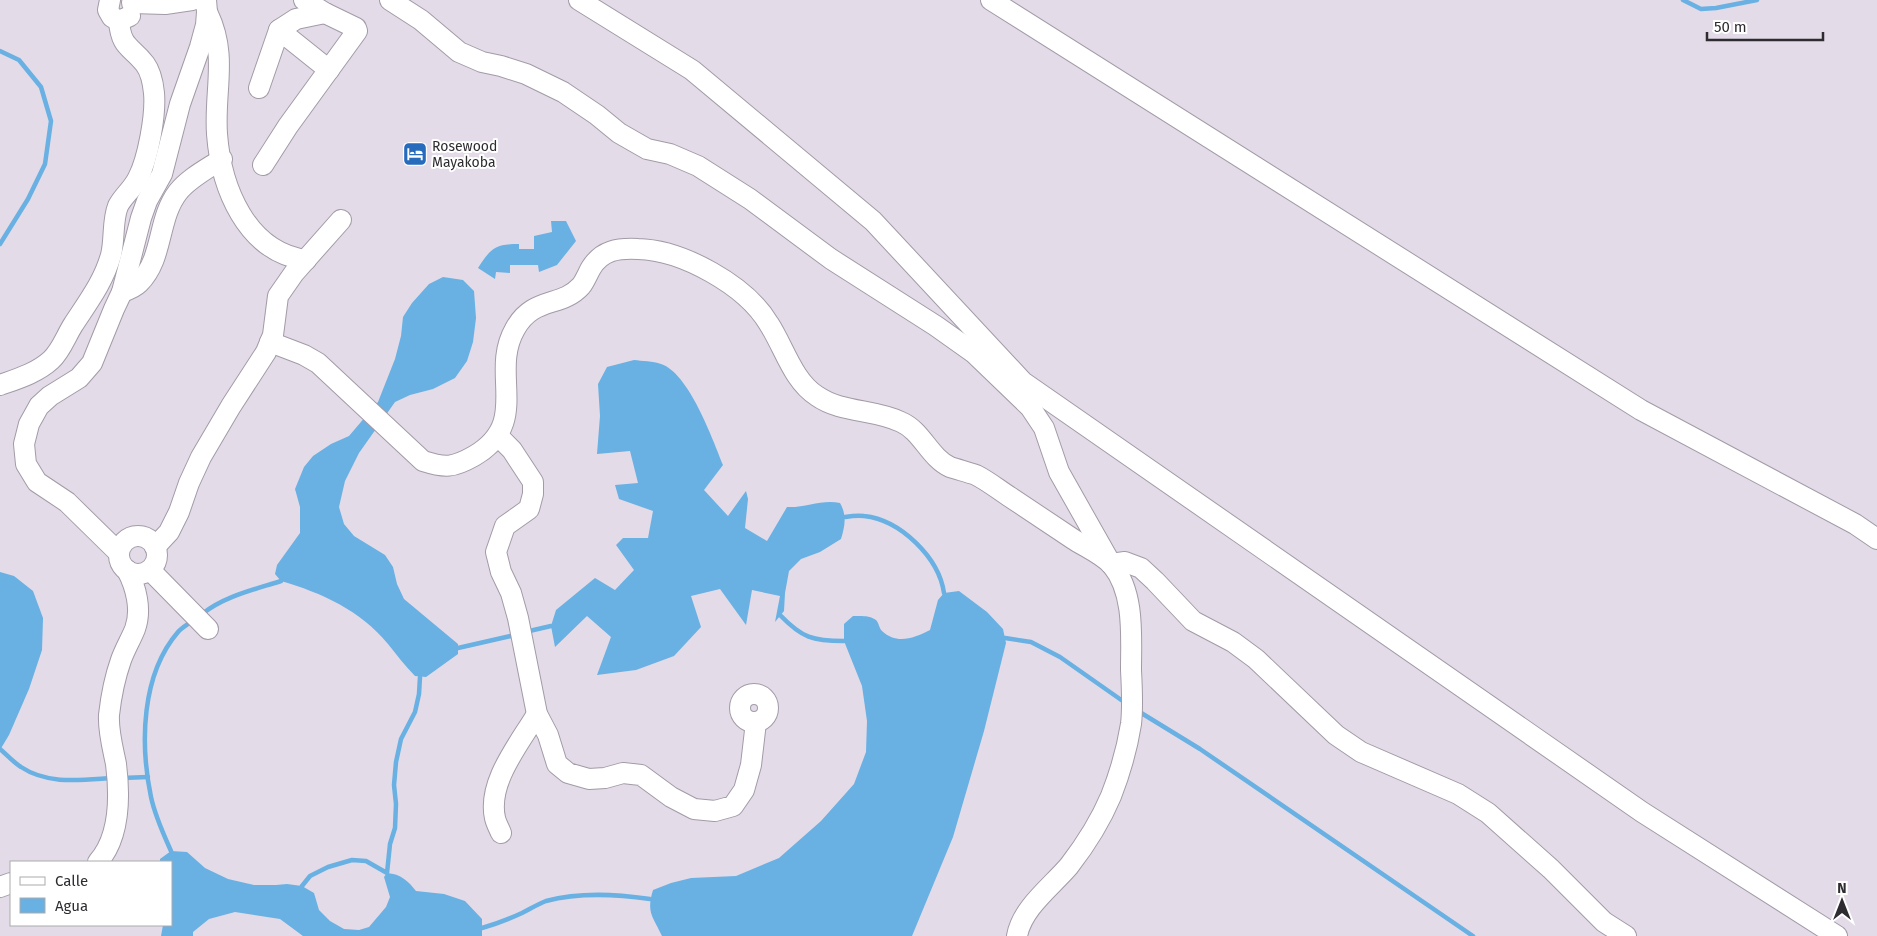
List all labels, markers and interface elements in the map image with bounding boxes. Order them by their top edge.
scale bar [1707,10,1823,42]
text: 50 m [1714,18,1747,36]
place label: Rosewood Mayakoba [432,138,497,171]
hotel icon: Rosewood Mayakoba [402,141,428,167]
legend [10,861,172,926]
text: Calle [55,872,88,890]
north arrow [1817,876,1867,926]
text: N [1837,880,1847,897]
text: Agua [55,897,88,915]

